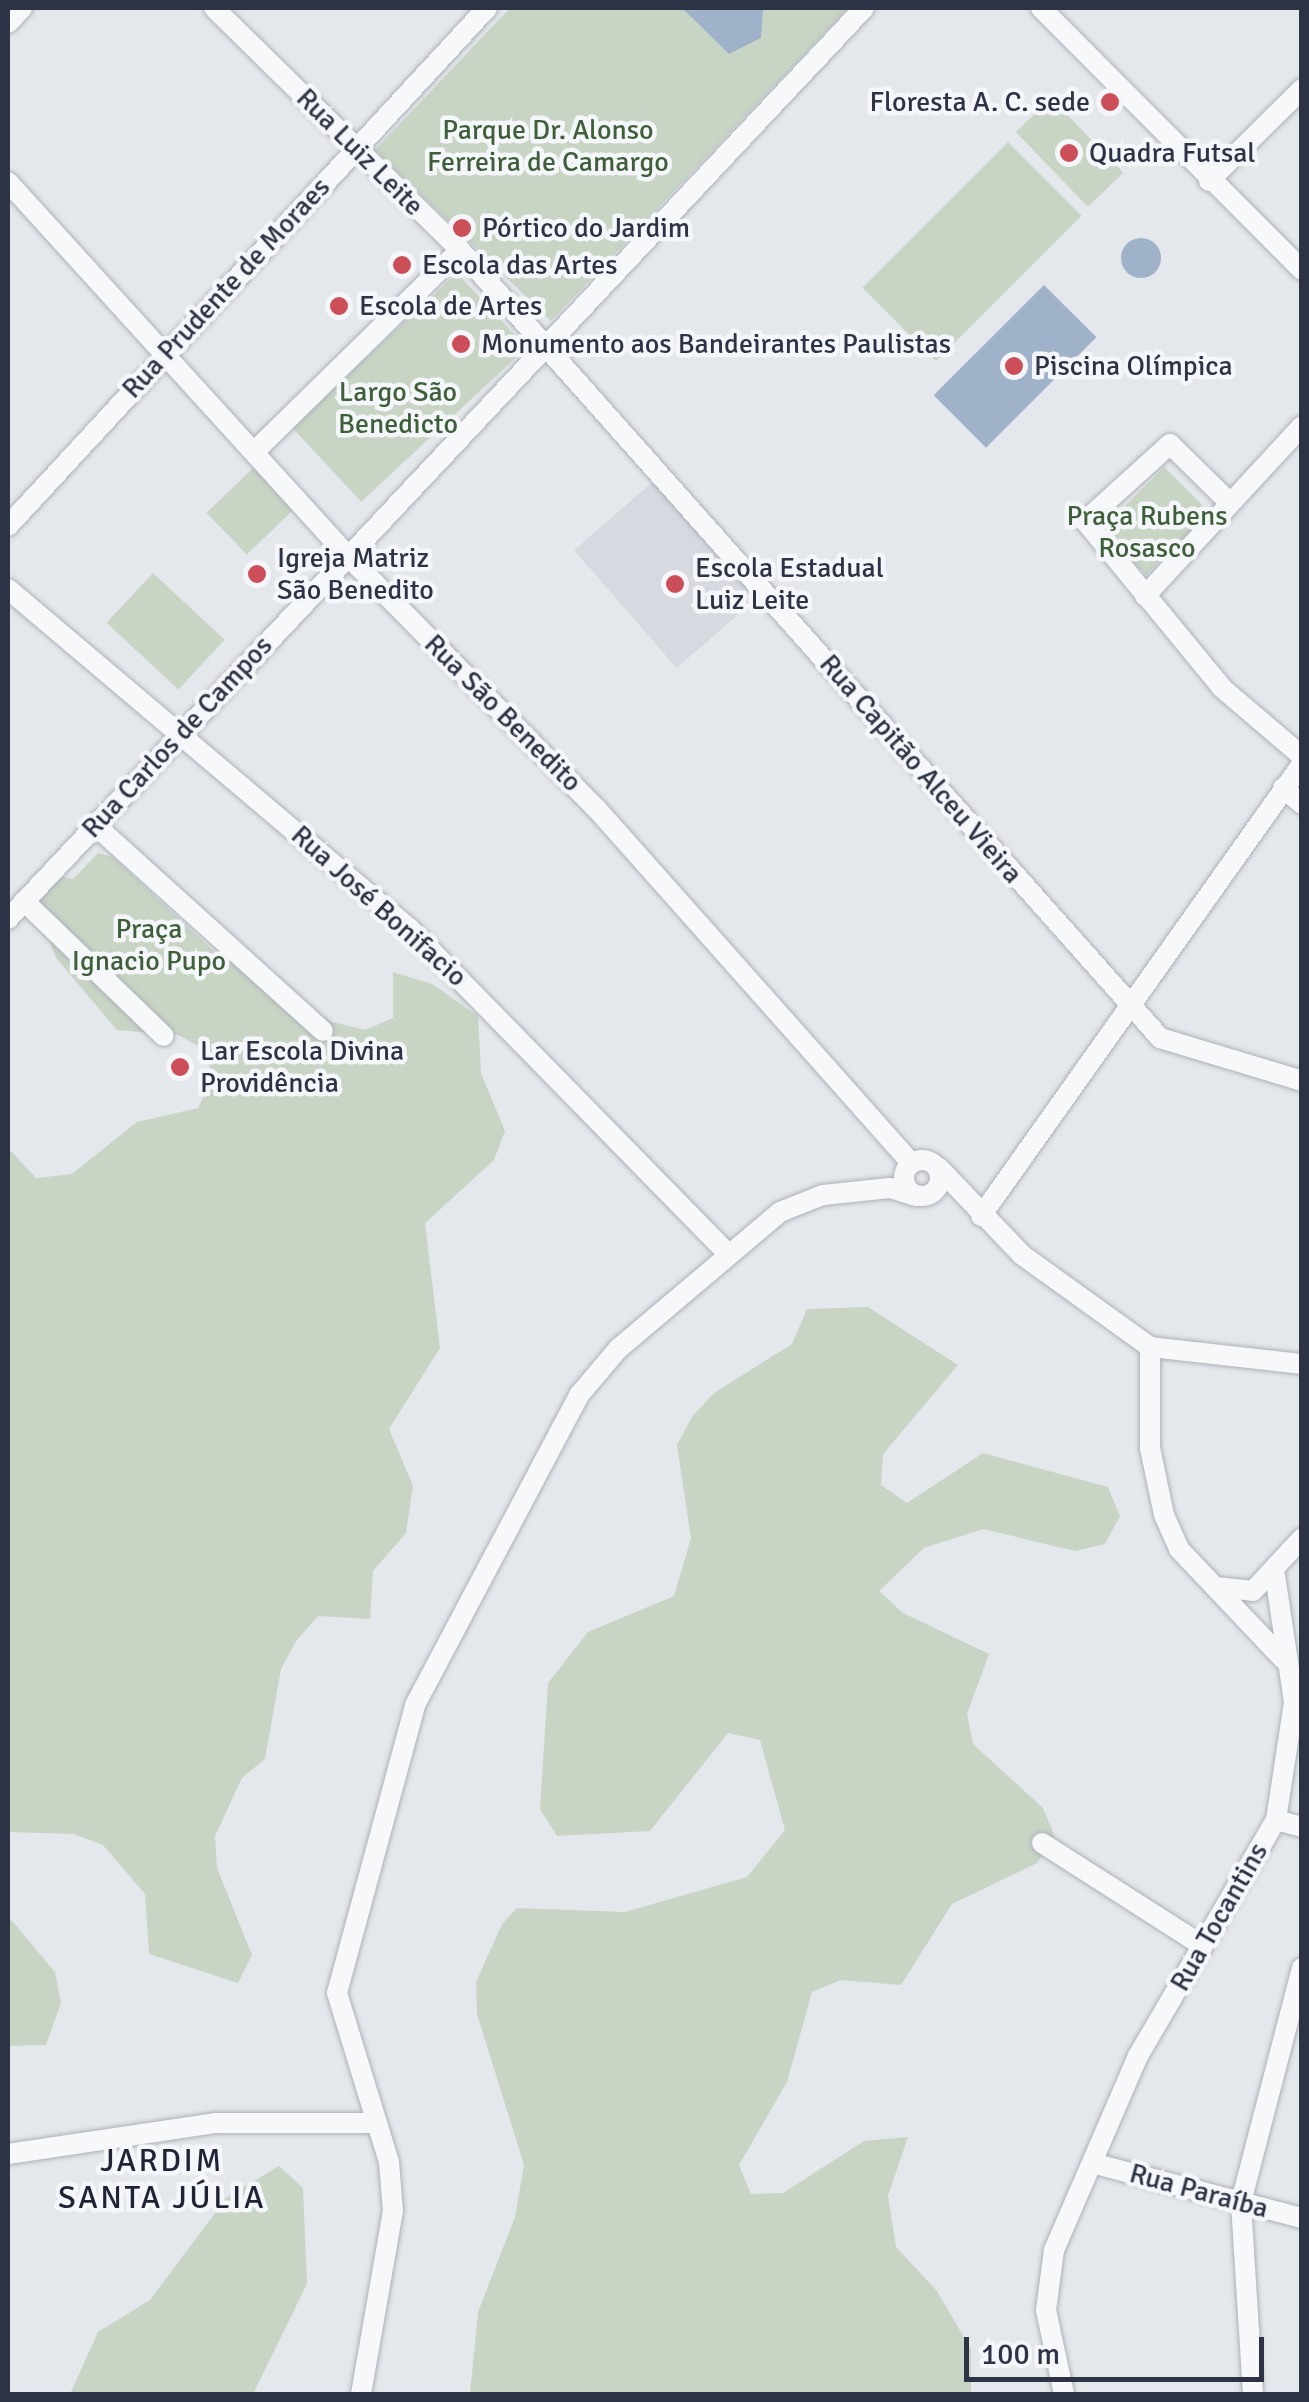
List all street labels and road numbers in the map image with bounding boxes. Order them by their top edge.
street label: Rua Luiz Leite [289,81,431,223]
street label: Rua Prudente de Moraes [115,171,337,405]
street label: Rua São Benedito [417,627,589,799]
street label: Rua Carlos de Campos [75,629,279,845]
street label: Rua Capitão Alceu Vieira [812,648,1030,890]
street label: Rua José Bonifacio [284,818,474,994]
street label: Rua Tocantins [1163,1837,1275,1997]
street label: Rua Paraíba [1126,2156,1272,2226]

